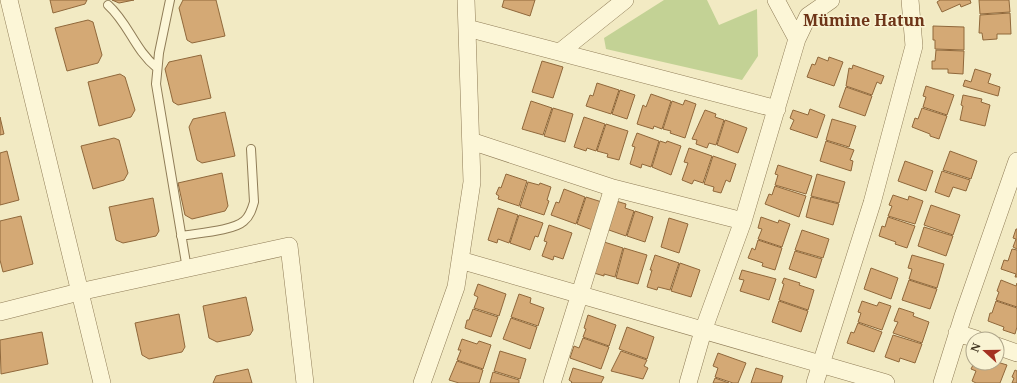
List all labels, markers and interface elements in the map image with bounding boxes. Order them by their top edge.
district label: Mümine Hatun [803,9,925,31]
north arrow [965,331,1005,371]
text: N [967,340,984,354]

